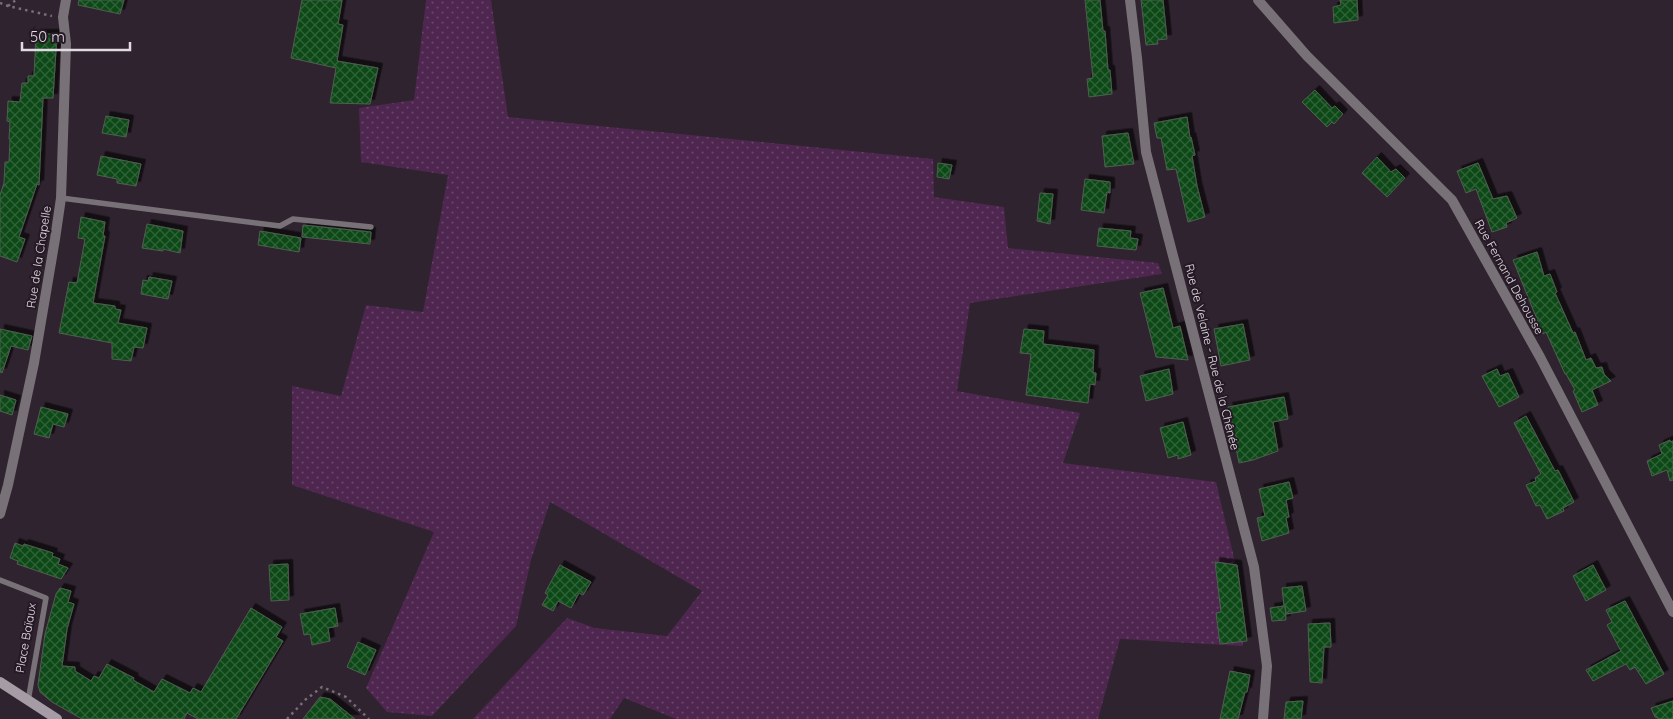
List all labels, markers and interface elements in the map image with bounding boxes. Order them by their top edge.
scale bar [22,20,130,52]
text: 50 m [30,27,65,46]
street label: Rue de la Chapelle [23,204,54,309]
street label: Rue Fernand Dehousse [1472,217,1547,337]
street label: Rue de Velaine - Rue de la Chênée [1182,262,1243,452]
street label: Place Baïaux [12,602,39,674]

